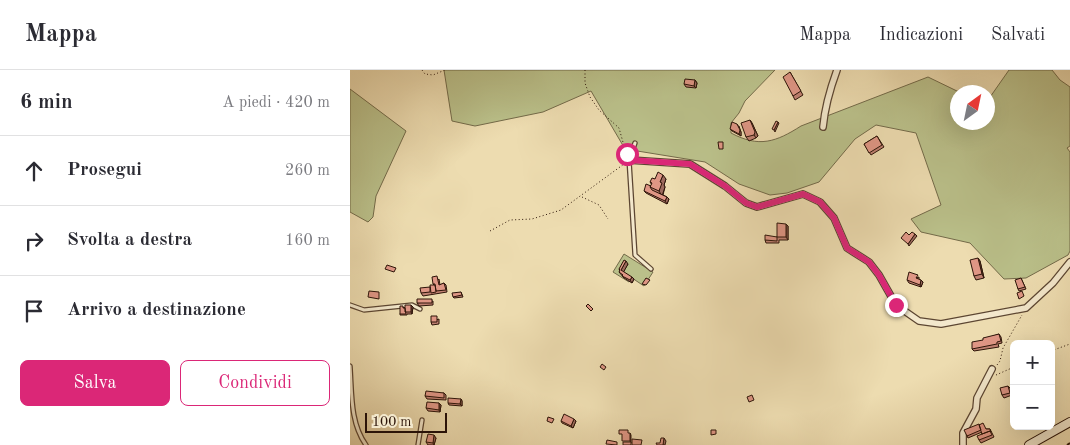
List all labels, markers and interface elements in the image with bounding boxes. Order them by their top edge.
text: Mappa [25,23,97,47]
text: Mappa [799,26,851,44]
text: Indicazioni [879,26,963,44]
text: Salvati [991,26,1045,44]
north arrow [950,85,995,130]
text: 6 min [20,92,73,113]
text: A piedi · 420 m [222,95,330,111]
route start [616,143,639,166]
icon: ahead [20,157,48,185]
text: Prosegui [67,161,142,180]
text: 260 m [285,163,330,179]
icon: right [20,227,48,255]
text: Svolta a destra [67,231,192,250]
text: 160 m [285,233,330,249]
route end [885,294,908,317]
icon: arrive [20,297,48,325]
text: Arrivo a destinazione [67,301,246,320]
map controls [1010,340,1055,430]
button: + [1010,340,1055,385]
button: Salva [20,360,170,406]
button: Condividi [180,360,330,406]
button: − [1010,385,1055,430]
scale bar [365,410,448,433]
text: 100 m [372,415,411,429]

